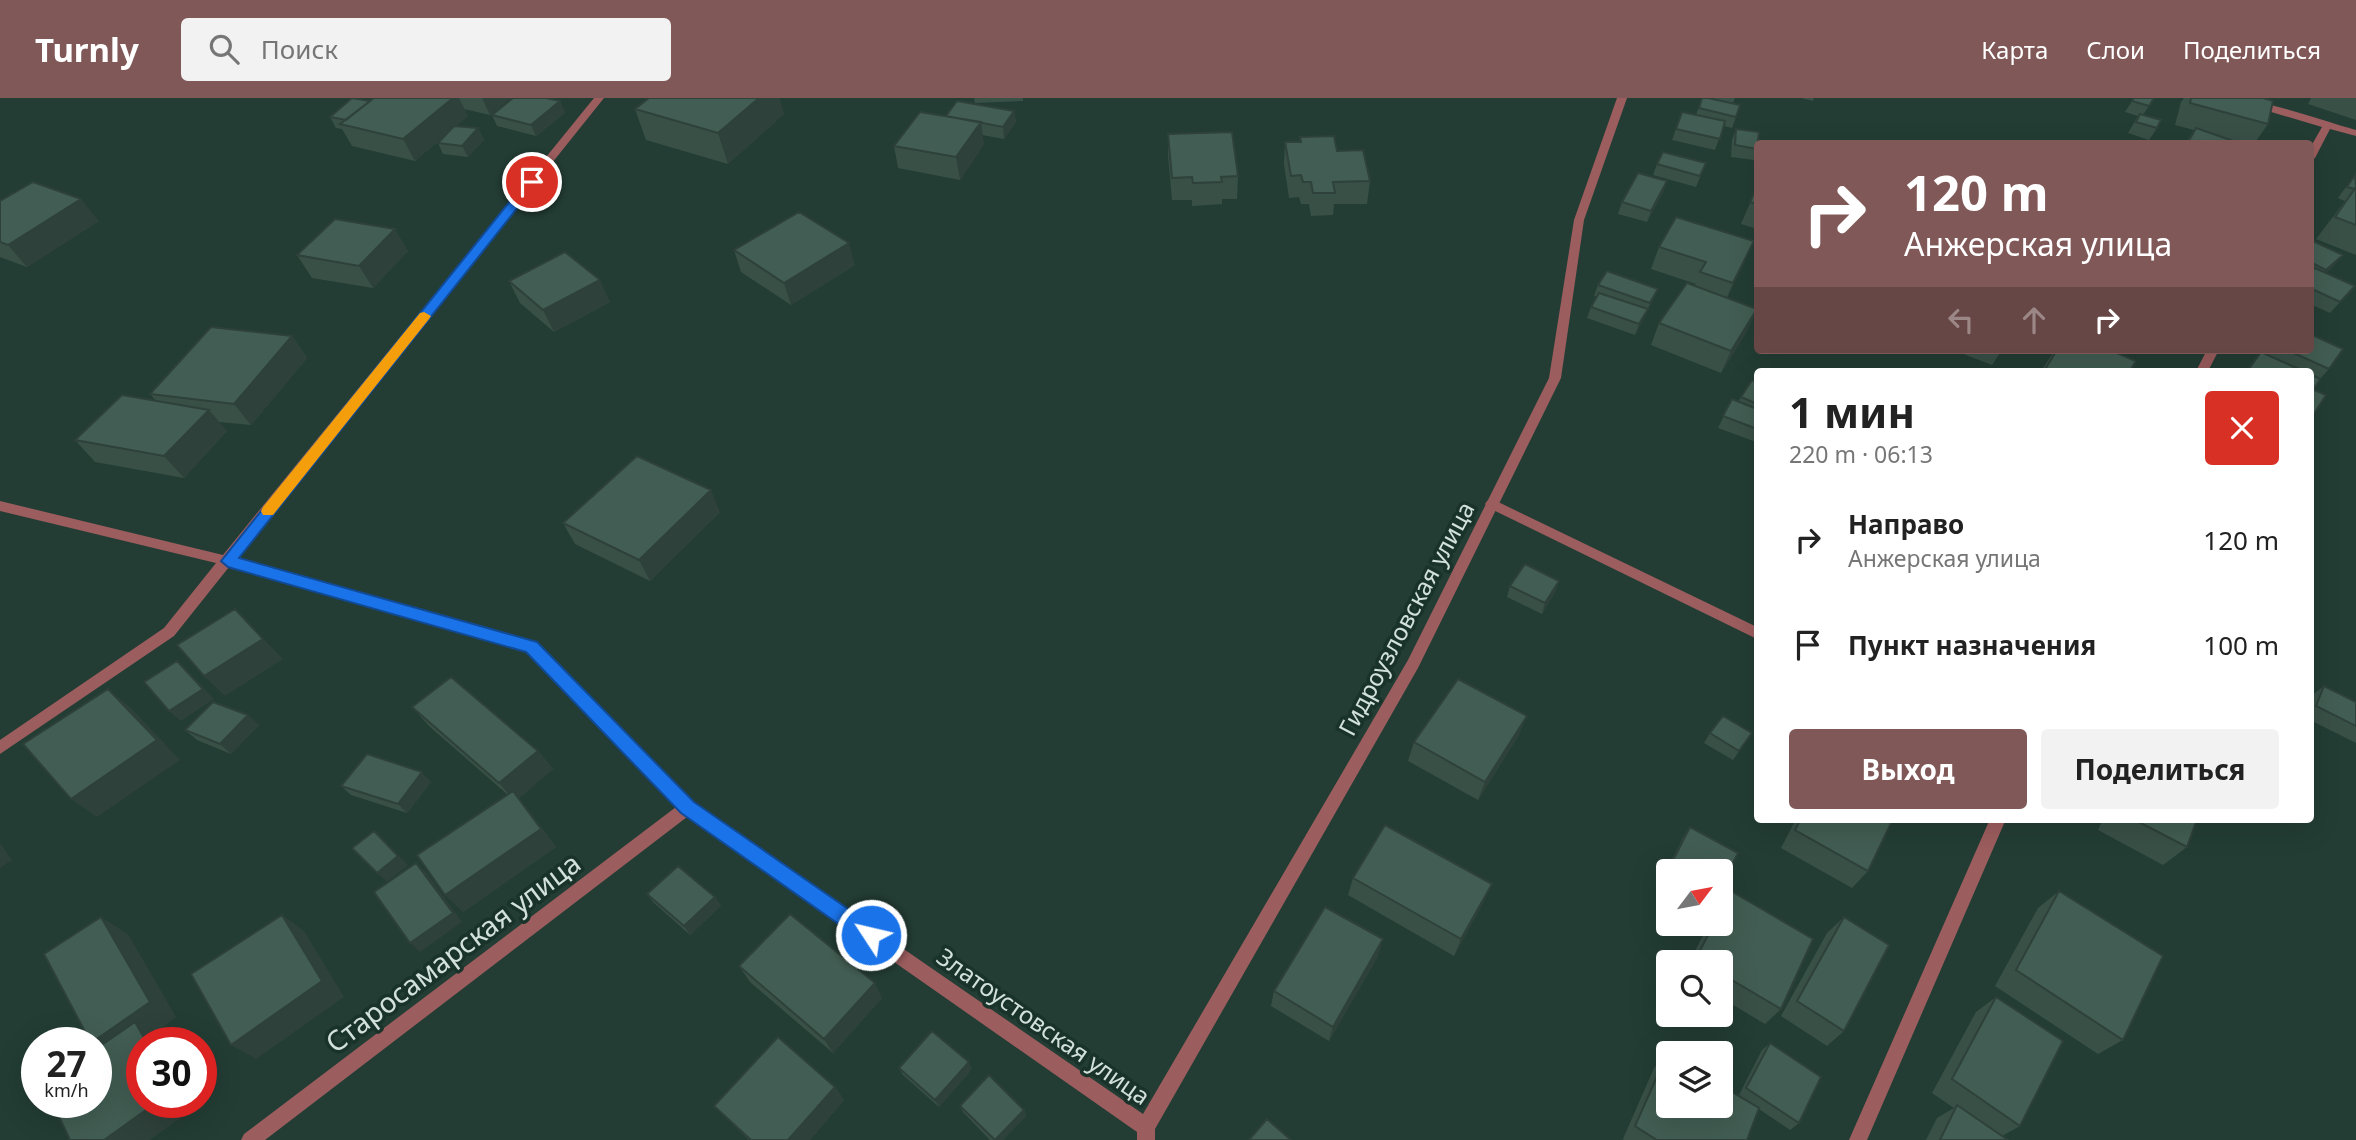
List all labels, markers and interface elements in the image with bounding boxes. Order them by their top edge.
search box [181,18,671,81]
text: Turnly [35,27,139,72]
icon: search [205,30,243,68]
text: Поиск [261,31,338,67]
text: Карта [1981,33,2048,66]
text: Слои [2086,33,2145,66]
text: Поделиться [2183,33,2321,66]
pin [502,152,562,212]
text: 120 m [1904,159,2049,225]
icon: arrive [513,163,551,201]
icon: right [1789,168,1880,259]
text: Анжерская улица [1904,222,2172,265]
icon: left [1942,301,1980,339]
icon: ahead [2015,301,2053,339]
icon: right [2088,301,2126,339]
text: 1 мин [1789,383,1915,440]
button: close [2205,391,2279,465]
text: 220 m · 06:13 [1789,438,1933,470]
street label: Гидроузловская улица [1330,496,1481,741]
text: Направо [1848,506,1964,542]
icon: right [1789,521,1827,559]
text: 120 m [2203,522,2279,558]
text: Анжерская улица [1848,542,2041,574]
icon: arrive [1789,626,1827,664]
text: Пункт назначения [1848,627,2096,663]
text: 100 m [2203,627,2279,663]
button: Выход [1789,729,2027,809]
button: Поделиться [2041,729,2279,809]
street label: Старосамарская улица [317,844,588,1061]
north arrow [1656,859,1732,936]
map controls [1656,859,1733,1118]
position arrow [834,898,908,972]
street label: Златоустовская улица [931,940,1157,1112]
button: search [1656,950,1733,1027]
speed limit sign: 30 [126,1027,217,1118]
text: 27 [46,1040,87,1087]
button: layers [1656,1041,1733,1118]
text: km/h [44,1078,89,1102]

